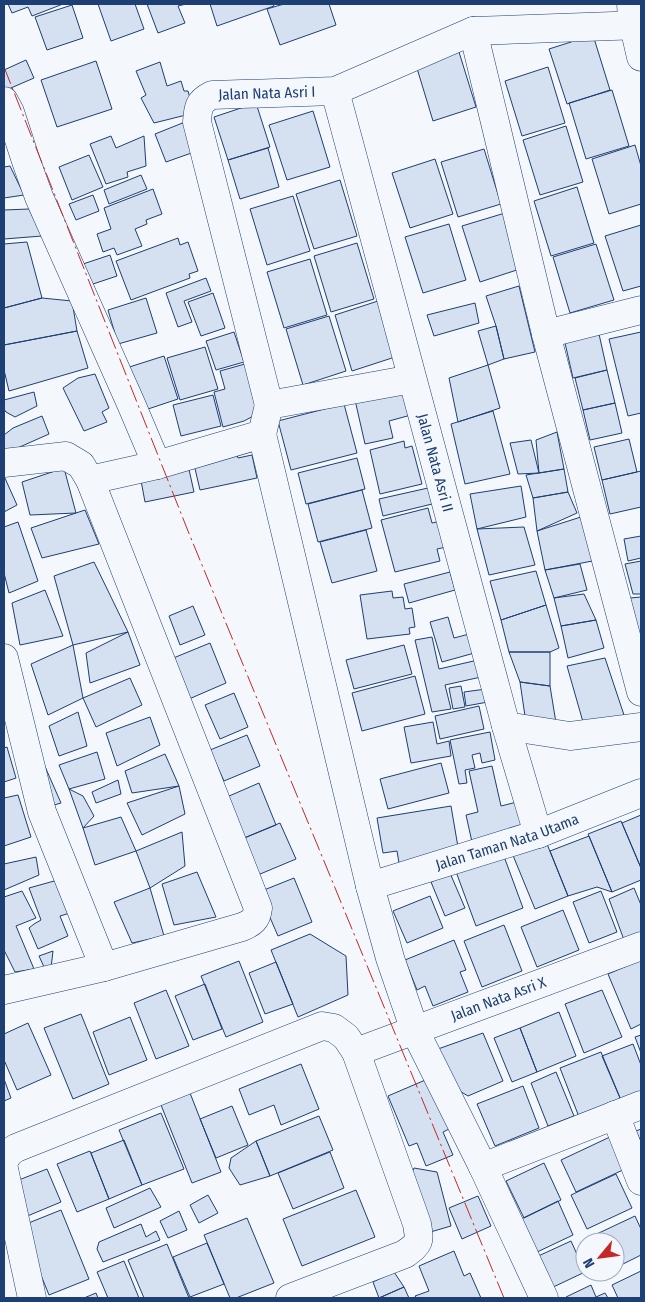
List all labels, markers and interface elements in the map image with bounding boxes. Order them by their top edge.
street label: Jalan Nata Asri I [218,83,316,104]
street label: Jalan Nata Asri II [413,412,457,514]
street label: Jalan Taman Nata Utama [433,810,581,874]
street label: Jalan Nata Asri X [448,973,549,1025]
north arrow [575,1232,625,1282]
text: N [580,1255,599,1271]

